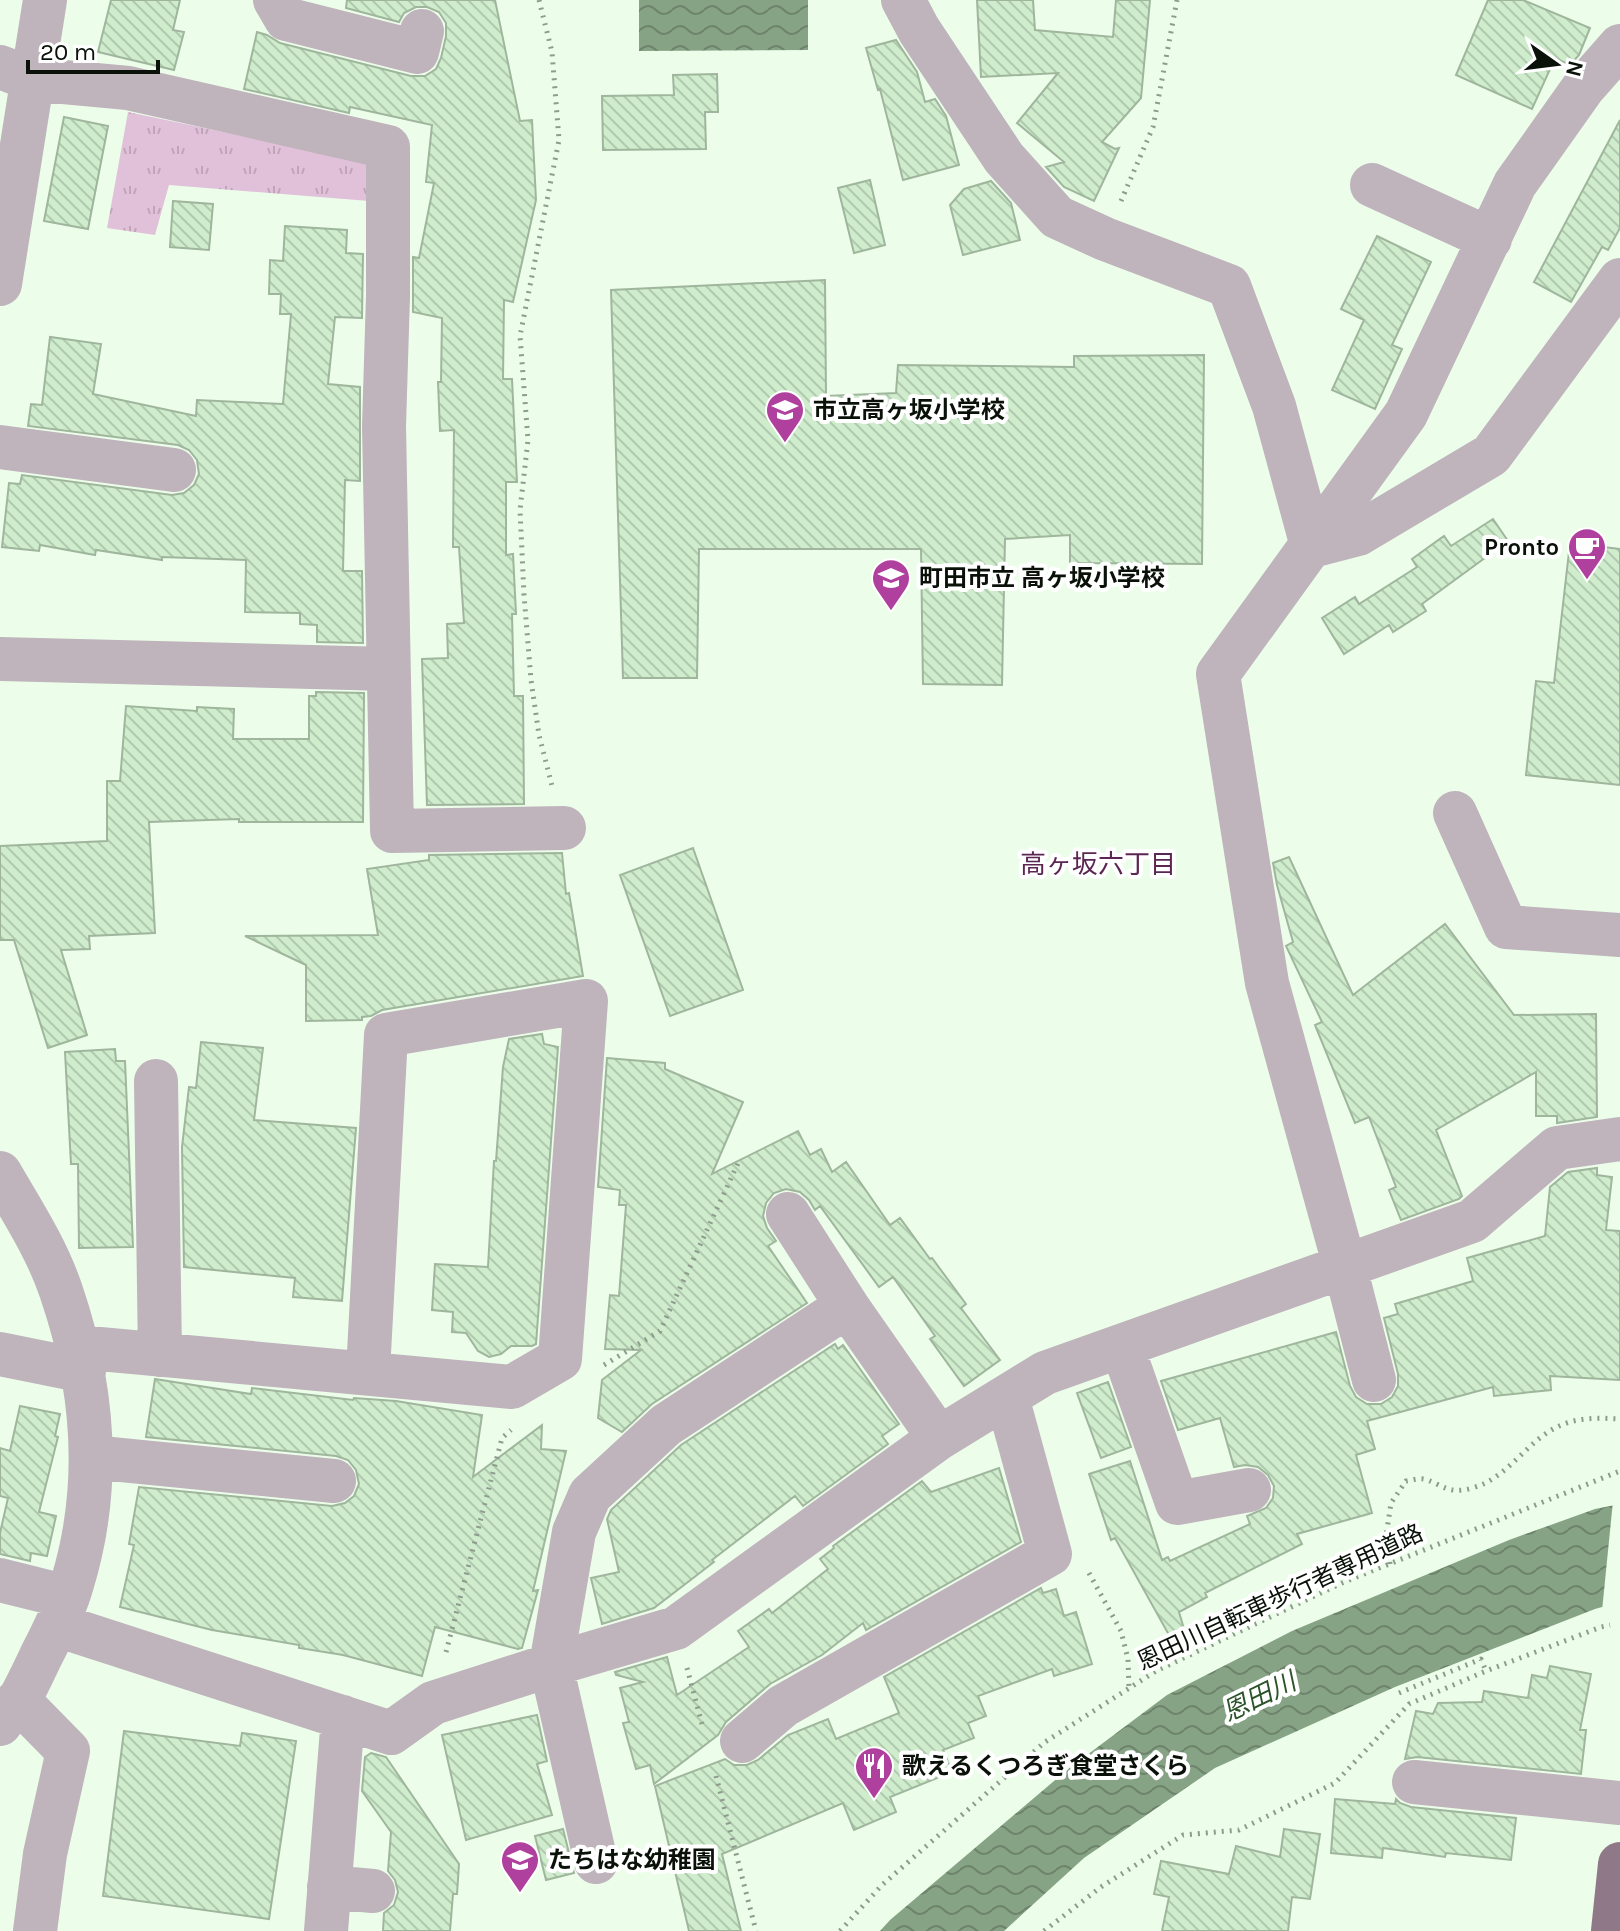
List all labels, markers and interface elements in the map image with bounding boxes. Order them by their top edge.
scale bar [28,24,158,74]
north arrow [1516,24,1596,104]
text: 20 m [40,38,96,66]
text: N [1560,58,1589,79]
school or university icon: 市立高ヶ坂小学校 [764,389,806,444]
place label: 市立高ヶ坂小学校 [813,396,1005,424]
cafe icon: Pronto [1566,526,1608,581]
place label: Pronto [1484,533,1559,561]
school or university icon: 町田市立 高ヶ坂小学校 [870,557,912,612]
place label: 町田市立 高ヶ坂小学校 [919,564,1165,592]
district label: 高ヶ坂六丁目 [1020,849,1176,880]
street label: 恩田川自転車歩行者専用道路 [1133,1518,1427,1676]
water label: 恩田川 [1217,1665,1304,1728]
restaurant icon: 歌えるくつろぎ食堂さくら [853,1745,895,1800]
place label: 歌えるくつろぎ食堂さくら [902,1752,1189,1780]
school or university icon: たちはな幼稚園 [499,1839,541,1894]
place label: たちはな幼稚園 [548,1846,716,1874]

